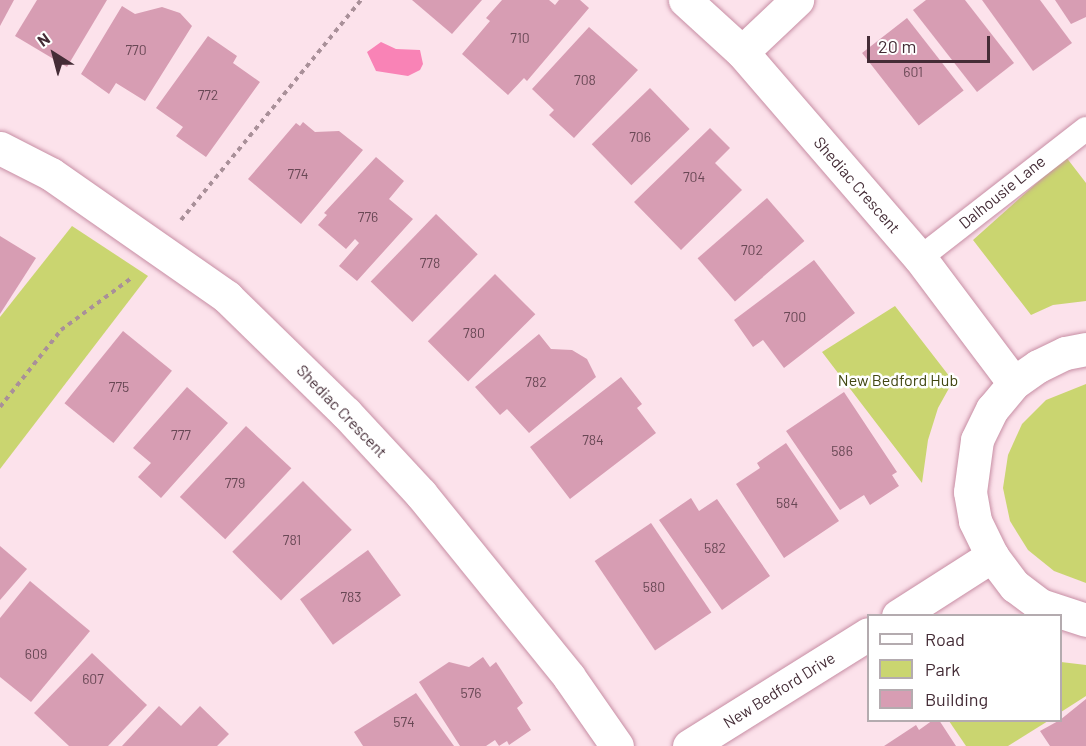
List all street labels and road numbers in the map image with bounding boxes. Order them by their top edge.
street label: Shediac Crescent [810,133,904,237]
street label: Dalhousie Lane [955,151,1049,233]
street label: Shediac Crescent [293,361,391,461]
street label: New Bedford Drive [720,648,838,732]

